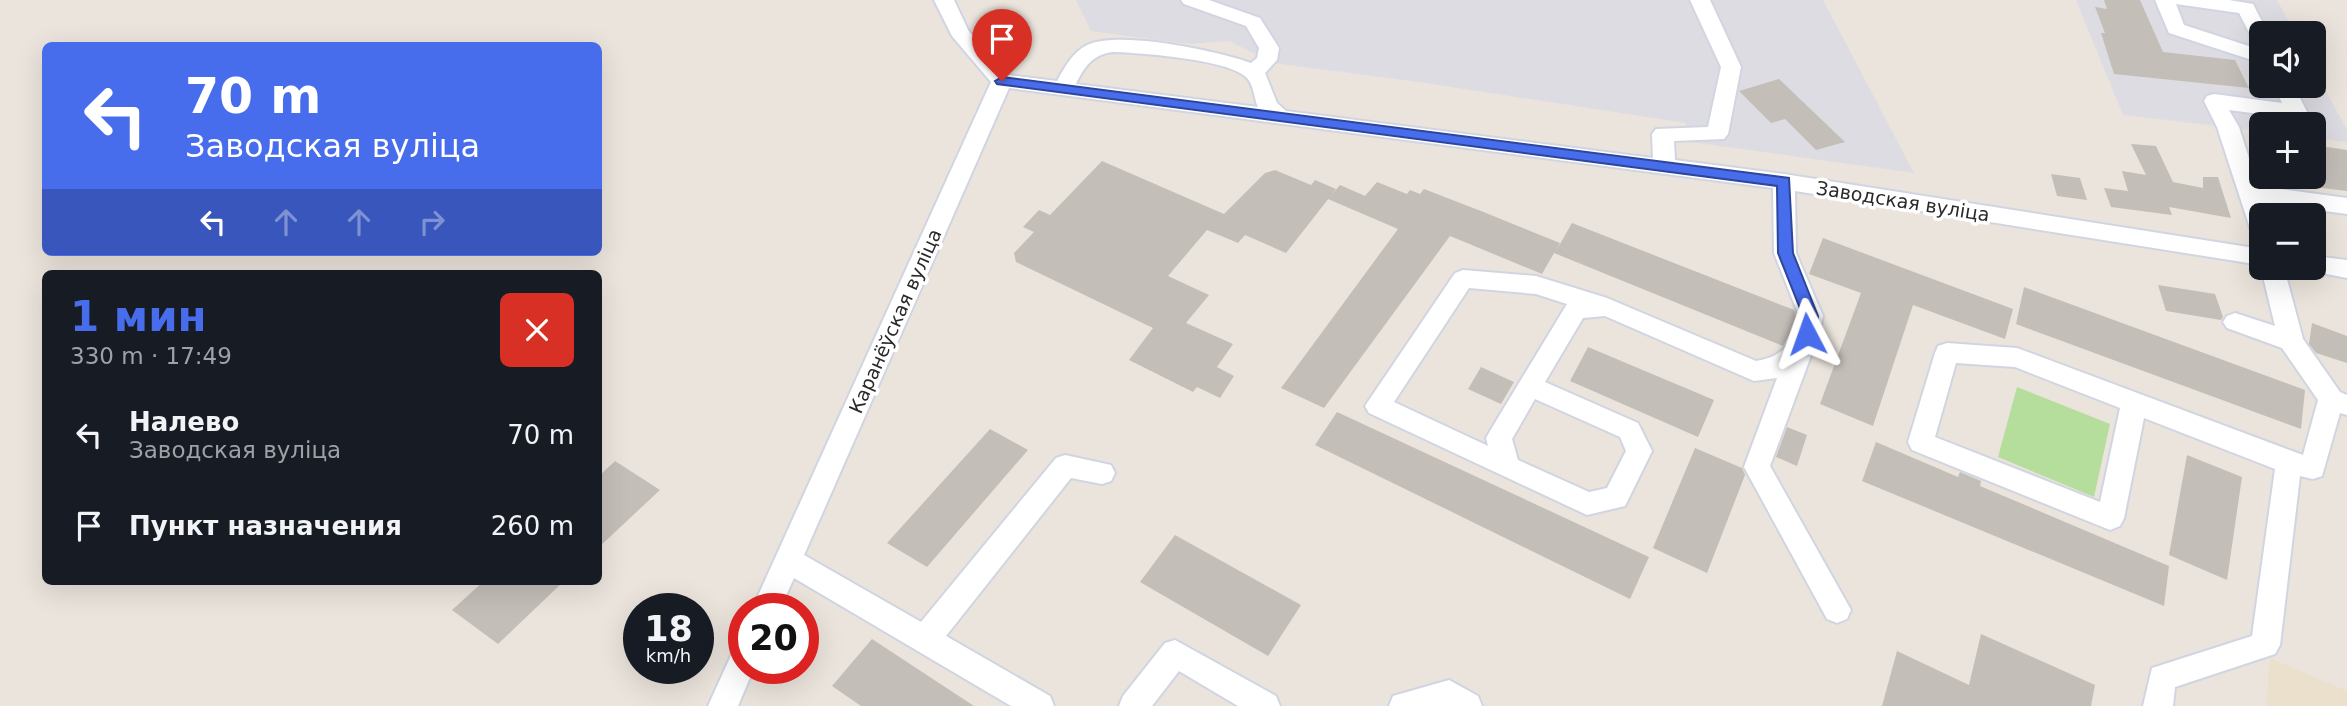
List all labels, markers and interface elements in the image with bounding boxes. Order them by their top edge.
pin [972,9,1032,81]
icon: arrive [983,20,1021,58]
map controls [2249,21,2326,280]
button: sound [2249,21,2326,98]
text: 70 m [185,68,321,125]
icon: left [70,70,161,161]
button: + [2249,112,2326,189]
text: Заводская вуліца [185,127,480,165]
street label: Заводская вуліца [1815,176,1991,226]
icon: left [194,203,232,241]
icon: ahead [267,203,305,241]
icon: ahead [340,203,378,241]
icon: right [413,203,451,241]
button: − [2249,203,2326,280]
street label: Каранёўская вуліца [844,225,946,417]
text: 1 мин [70,292,207,341]
button: close [500,293,574,367]
position arrow [1770,297,1844,371]
text: 330 m · 17:49 [70,343,232,369]
text: Налево [129,407,239,437]
icon: left [70,416,108,454]
text: 70 m [507,420,574,450]
text: Заводская вуліца [129,437,341,463]
icon: arrive [70,507,108,545]
text: Пункт назначения [129,511,402,541]
text: 260 m [491,511,574,541]
speed limit sign: 20 [728,593,819,684]
text: 18 [644,609,693,649]
text: km/h [646,645,691,666]

